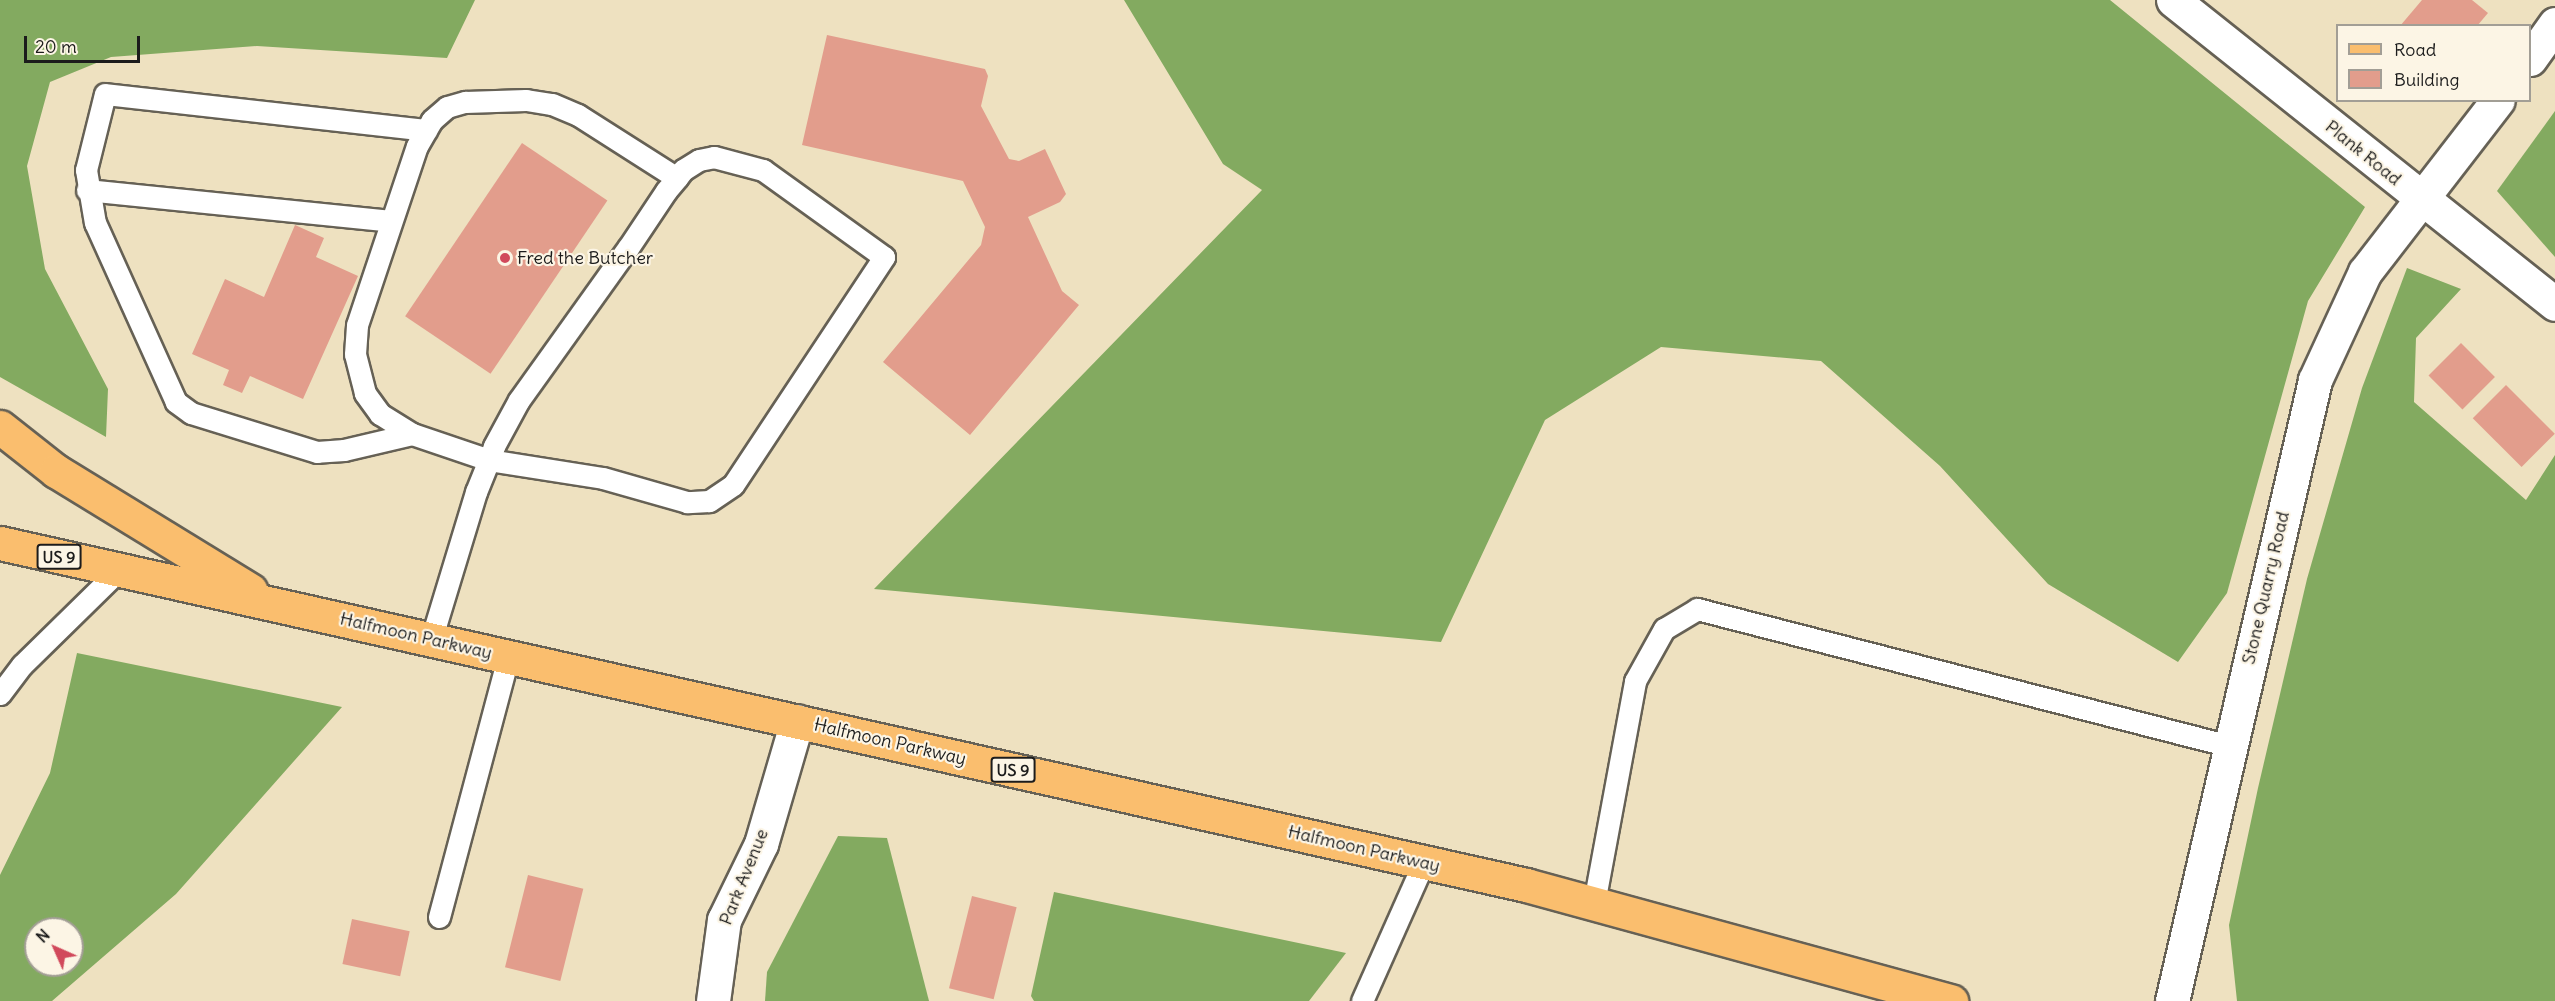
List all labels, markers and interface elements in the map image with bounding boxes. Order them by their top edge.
scale bar [27,24,142,62]
legend [2336,24,2531,102]
text: 20 m [35,35,77,58]
text: Road [2394,38,2436,61]
text: Building [2394,68,2459,91]
street label: Plank Road [2321,116,2405,190]
place label: Fred the Butcher [517,247,653,269]
marker: Fred the Butcher [498,251,512,265]
street label: Stone Quarry Road [2238,510,2294,666]
road number: US 9 [36,544,82,570]
street label: Halfmoon Parkway [338,608,494,664]
street label: Halfmoon Parkway [812,714,968,770]
road number: US 9 [990,757,1036,783]
street label: Halfmoon Parkway [1286,821,1442,877]
street label: Park Avenue [715,826,773,928]
north arrow [24,917,84,977]
text: N [32,925,54,947]

